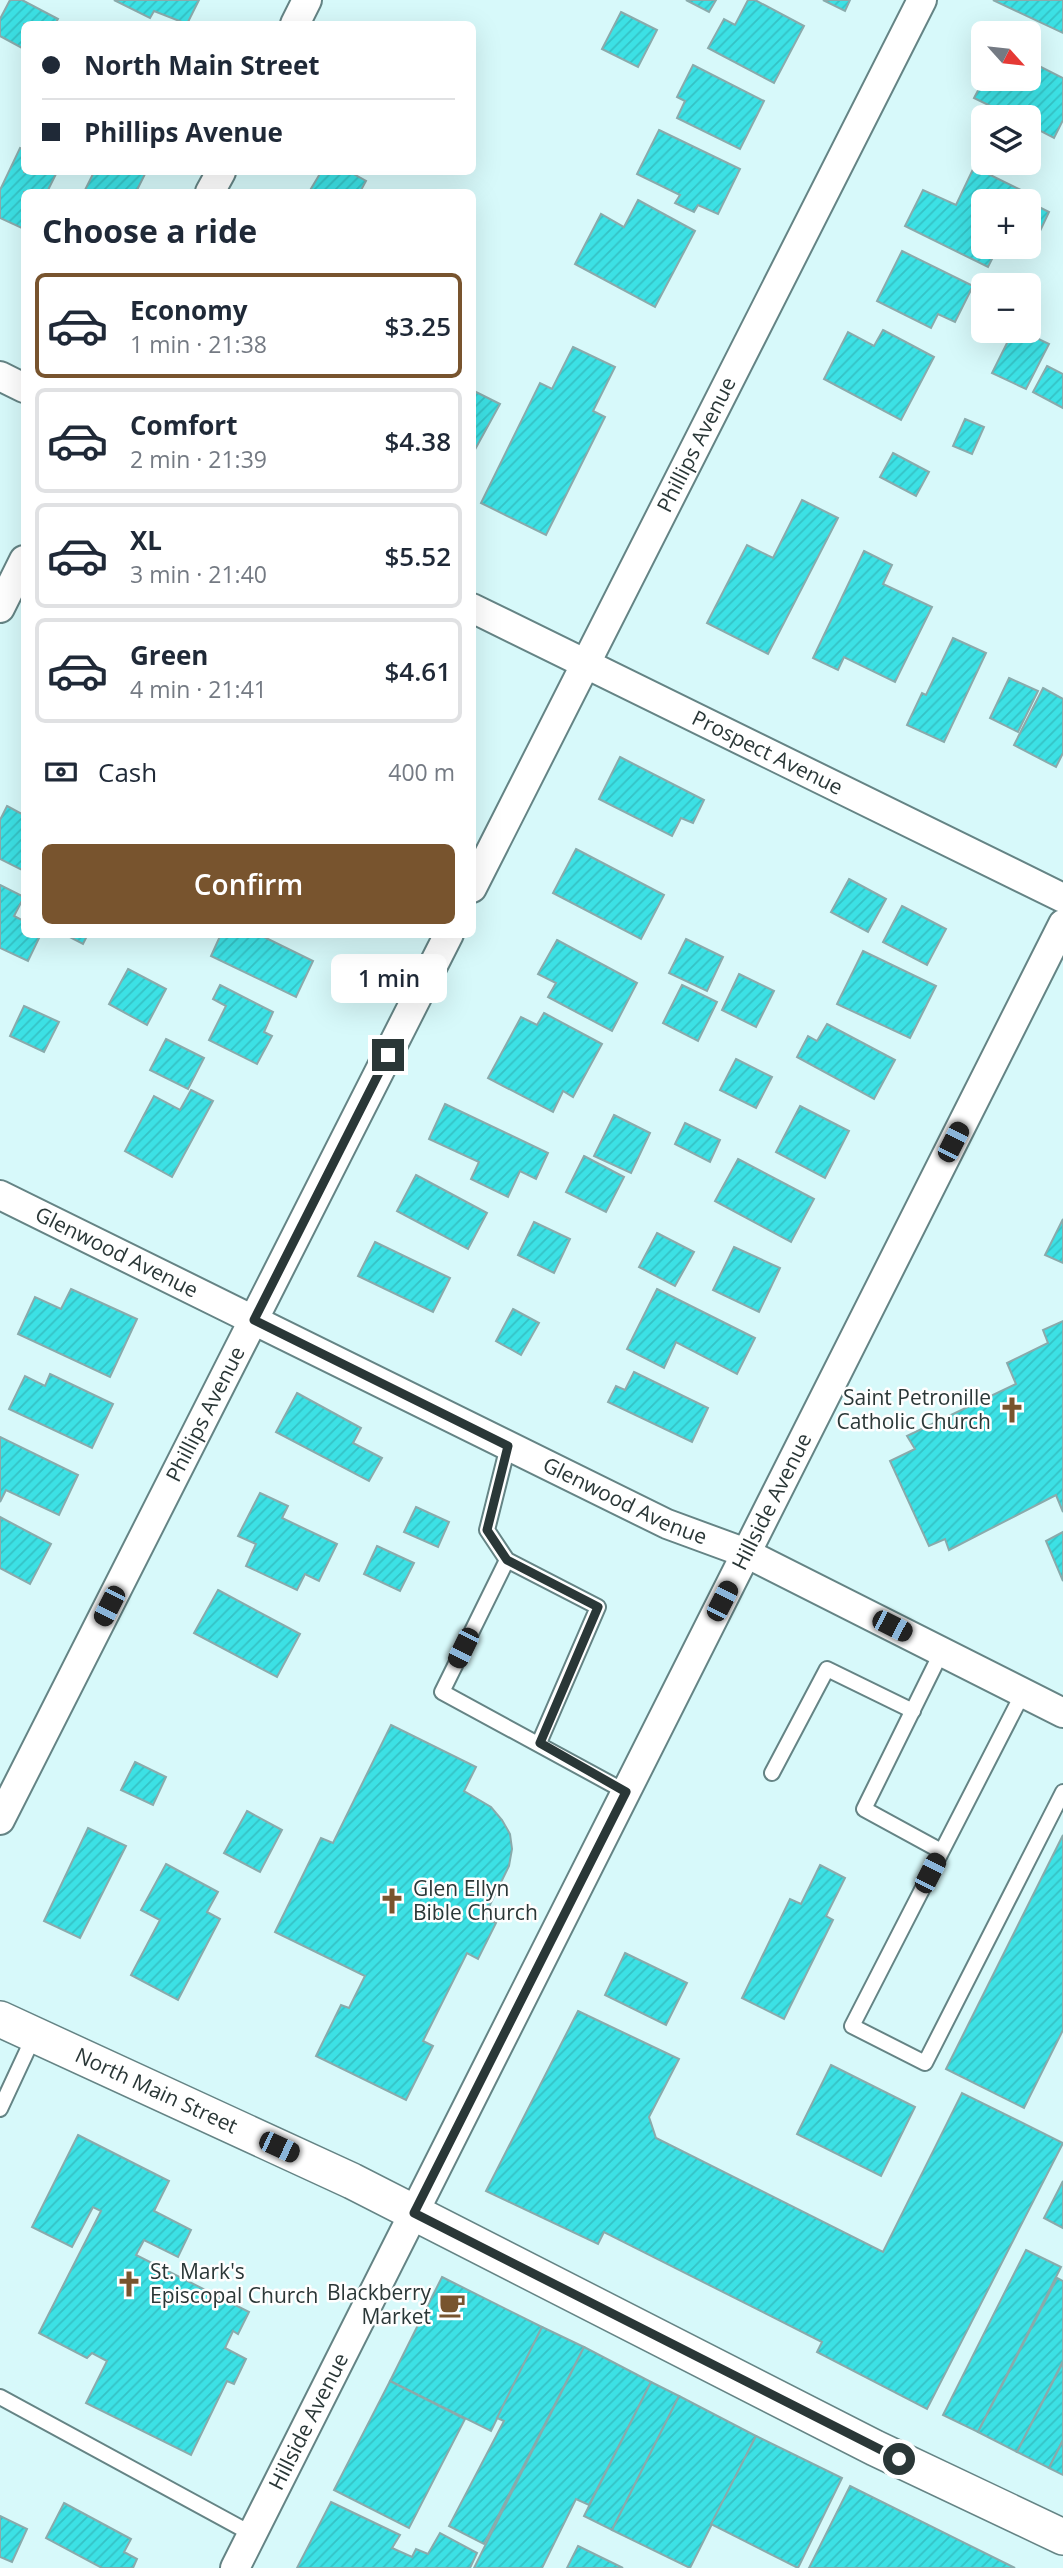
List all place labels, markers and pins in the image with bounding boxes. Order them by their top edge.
place label: Saint Petronille Catholic Church [836,1383,991,1435]
church icon: Saint Petronille Catholic Church [997,1395,1027,1425]
place label: Glen Ellyn Bible Church [413,1874,538,1926]
church icon: Glen Ellyn Bible Church [377,1886,407,1916]
place label: St. Mark's Episcopal Church [150,2257,318,2309]
church icon: St. Mark's Episcopal Church [114,2269,144,2299]
place label: Blackberry Market [327,2278,431,2330]
cafe icon: Blackberry Market [437,2290,467,2320]

